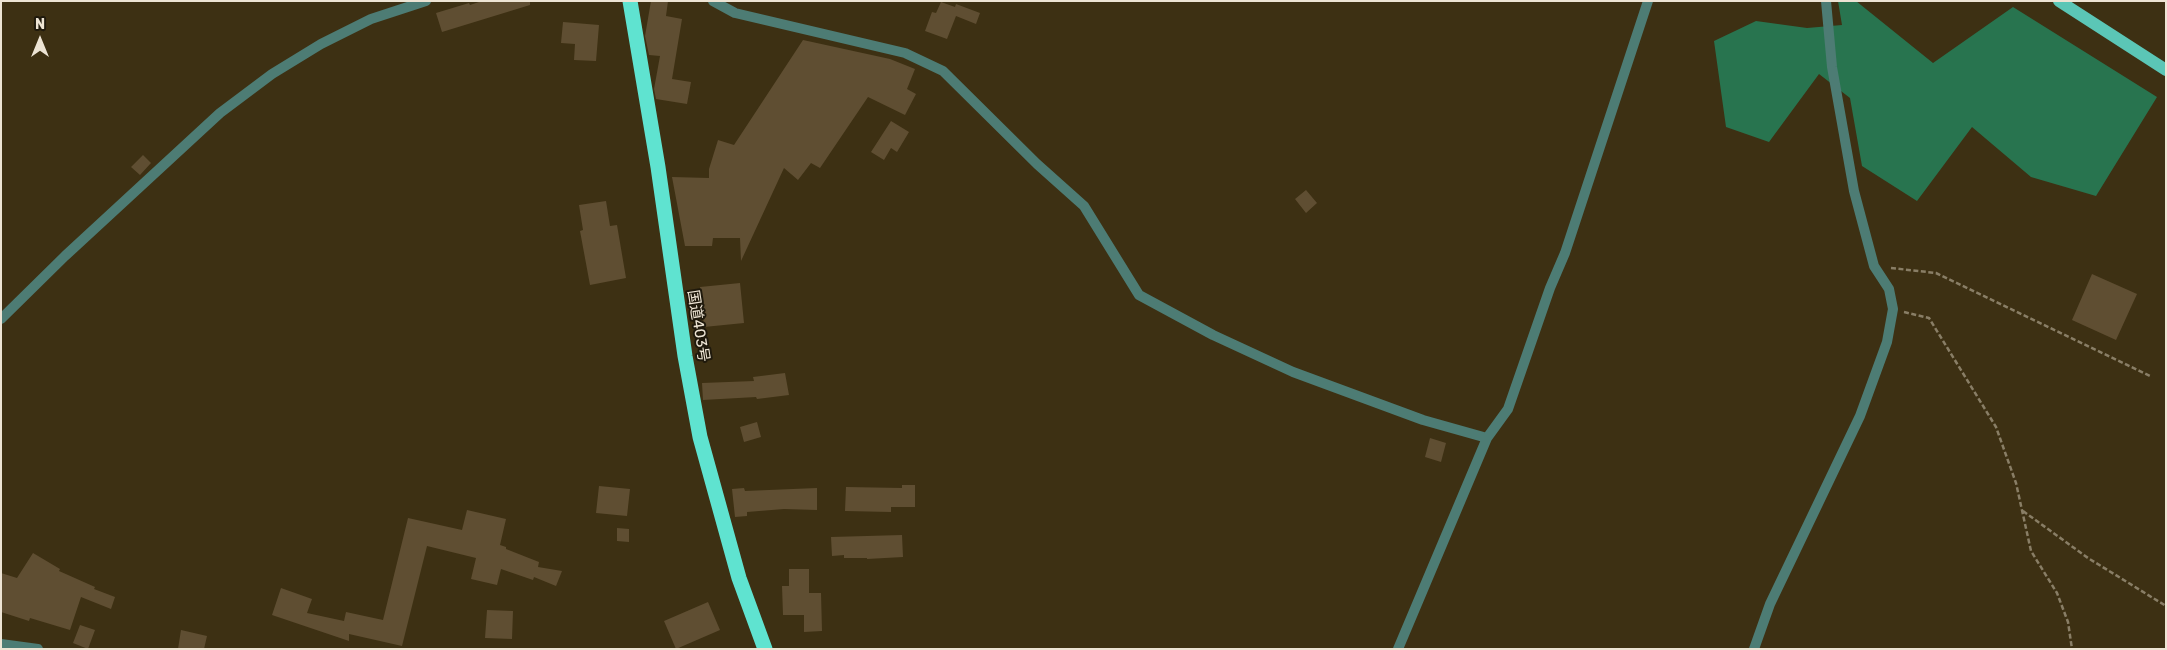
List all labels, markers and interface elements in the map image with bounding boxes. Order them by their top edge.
north arrow [15,15,65,65]
text: N [35,16,45,33]
street label: 国道403号 [683,289,713,363]

